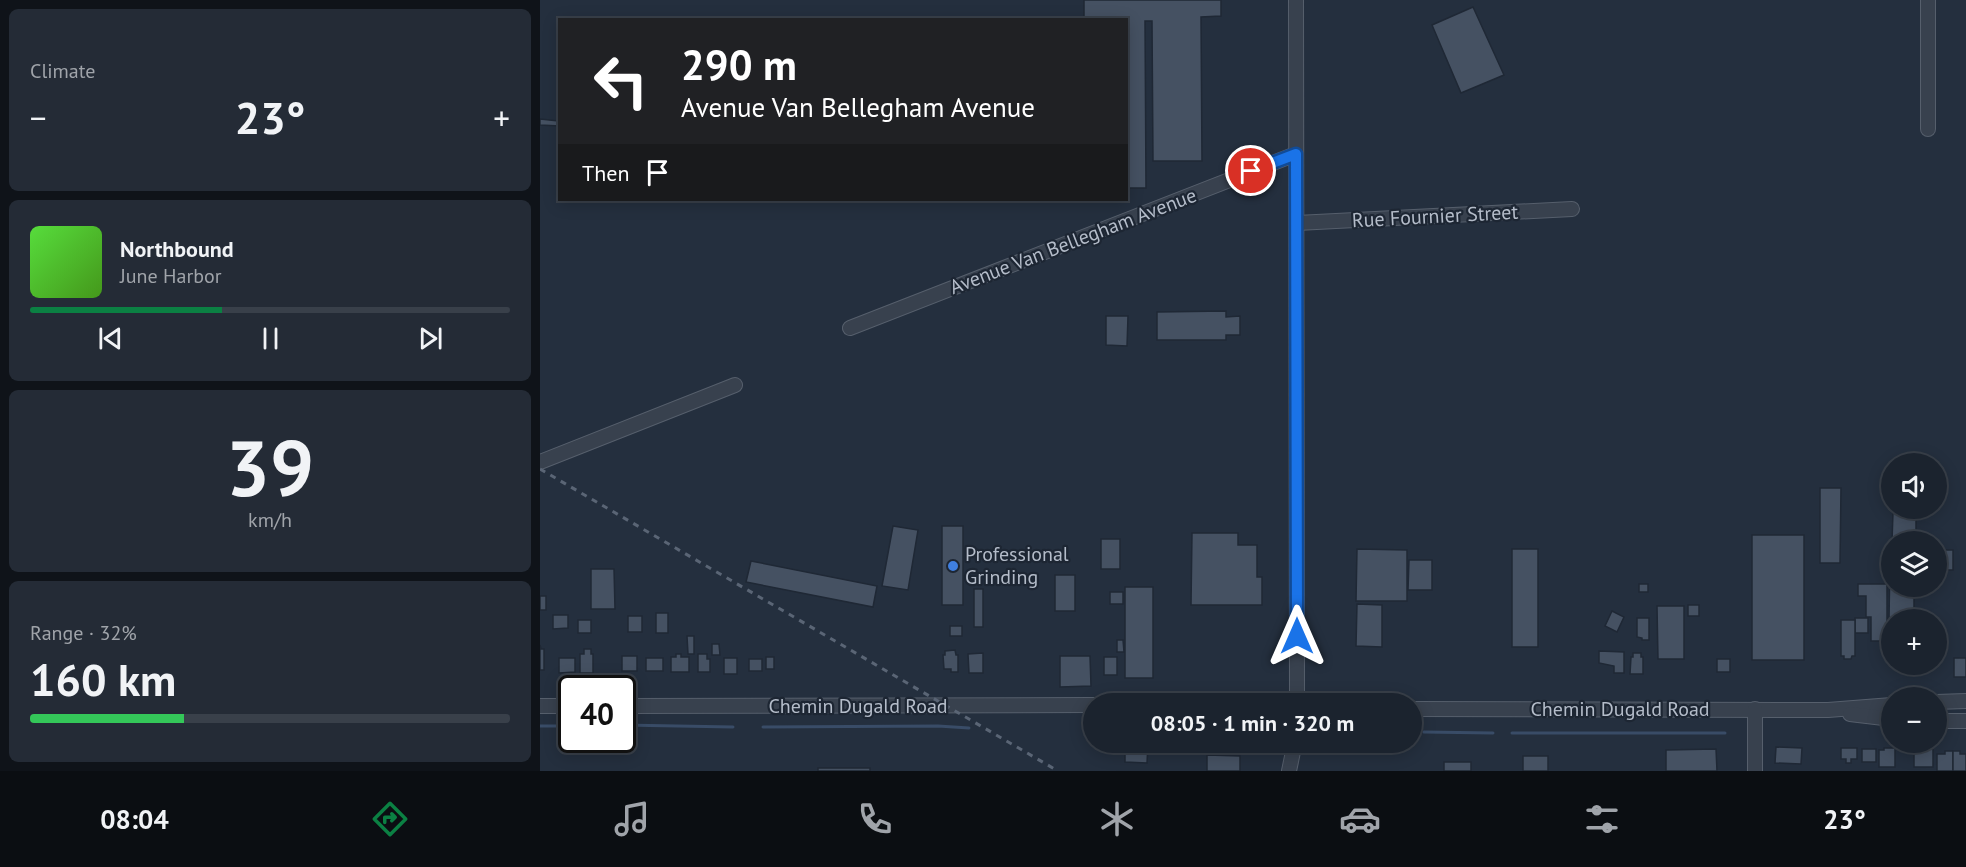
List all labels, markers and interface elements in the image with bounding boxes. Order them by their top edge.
text: 290 m [681,37,797,92]
icon: left [582,42,660,120]
text: Climate [30,58,96,84]
text: 23° [235,88,305,146]
text: Avenue Van Bellegham Avenue [681,90,1035,124]
text: − [30,96,47,139]
text: + [493,96,510,139]
pin [1225,145,1276,196]
icon: arrive [1234,154,1267,187]
icon: arrive [641,156,674,189]
text: Then [582,159,629,187]
street label: Avenue Van Bellegham Avenue [946,182,1200,300]
street label: Rue Fournier Street [1351,199,1519,233]
text: Northbound [120,235,234,263]
text: June Harbor [120,263,222,289]
icon: previous [94,322,127,355]
icon: pause [254,322,287,355]
icon: next [414,322,447,355]
text: 39 [226,417,314,518]
map controls [1881,453,1947,753]
button: sound [1881,453,1947,519]
text: km/h [248,507,292,533]
button: layers [1881,531,1947,597]
place label: Professional Grinding [965,541,1069,590]
marker: Professional Grinding [946,559,960,573]
position arrow [1265,604,1329,668]
button: + [1881,609,1947,675]
text: Range · 32% [30,620,137,646]
text: 160 km [30,650,176,708]
speed limit sign: 40 [558,675,636,753]
button: − [1881,687,1947,753]
street label: Chemin Dugald Road [768,693,948,719]
street label: Chemin Dugald Road [1530,696,1710,722]
text: 08:05 · 1 min · 320 m [1151,709,1354,737]
icon: directions [369,798,411,840]
icon: music [611,798,653,840]
icon: phone [854,798,896,840]
icon: climate [1096,798,1138,840]
icon: car [1339,798,1381,840]
icon: filters [1581,798,1623,840]
text: 08:04 [100,802,169,836]
text: 23° [1823,802,1866,836]

